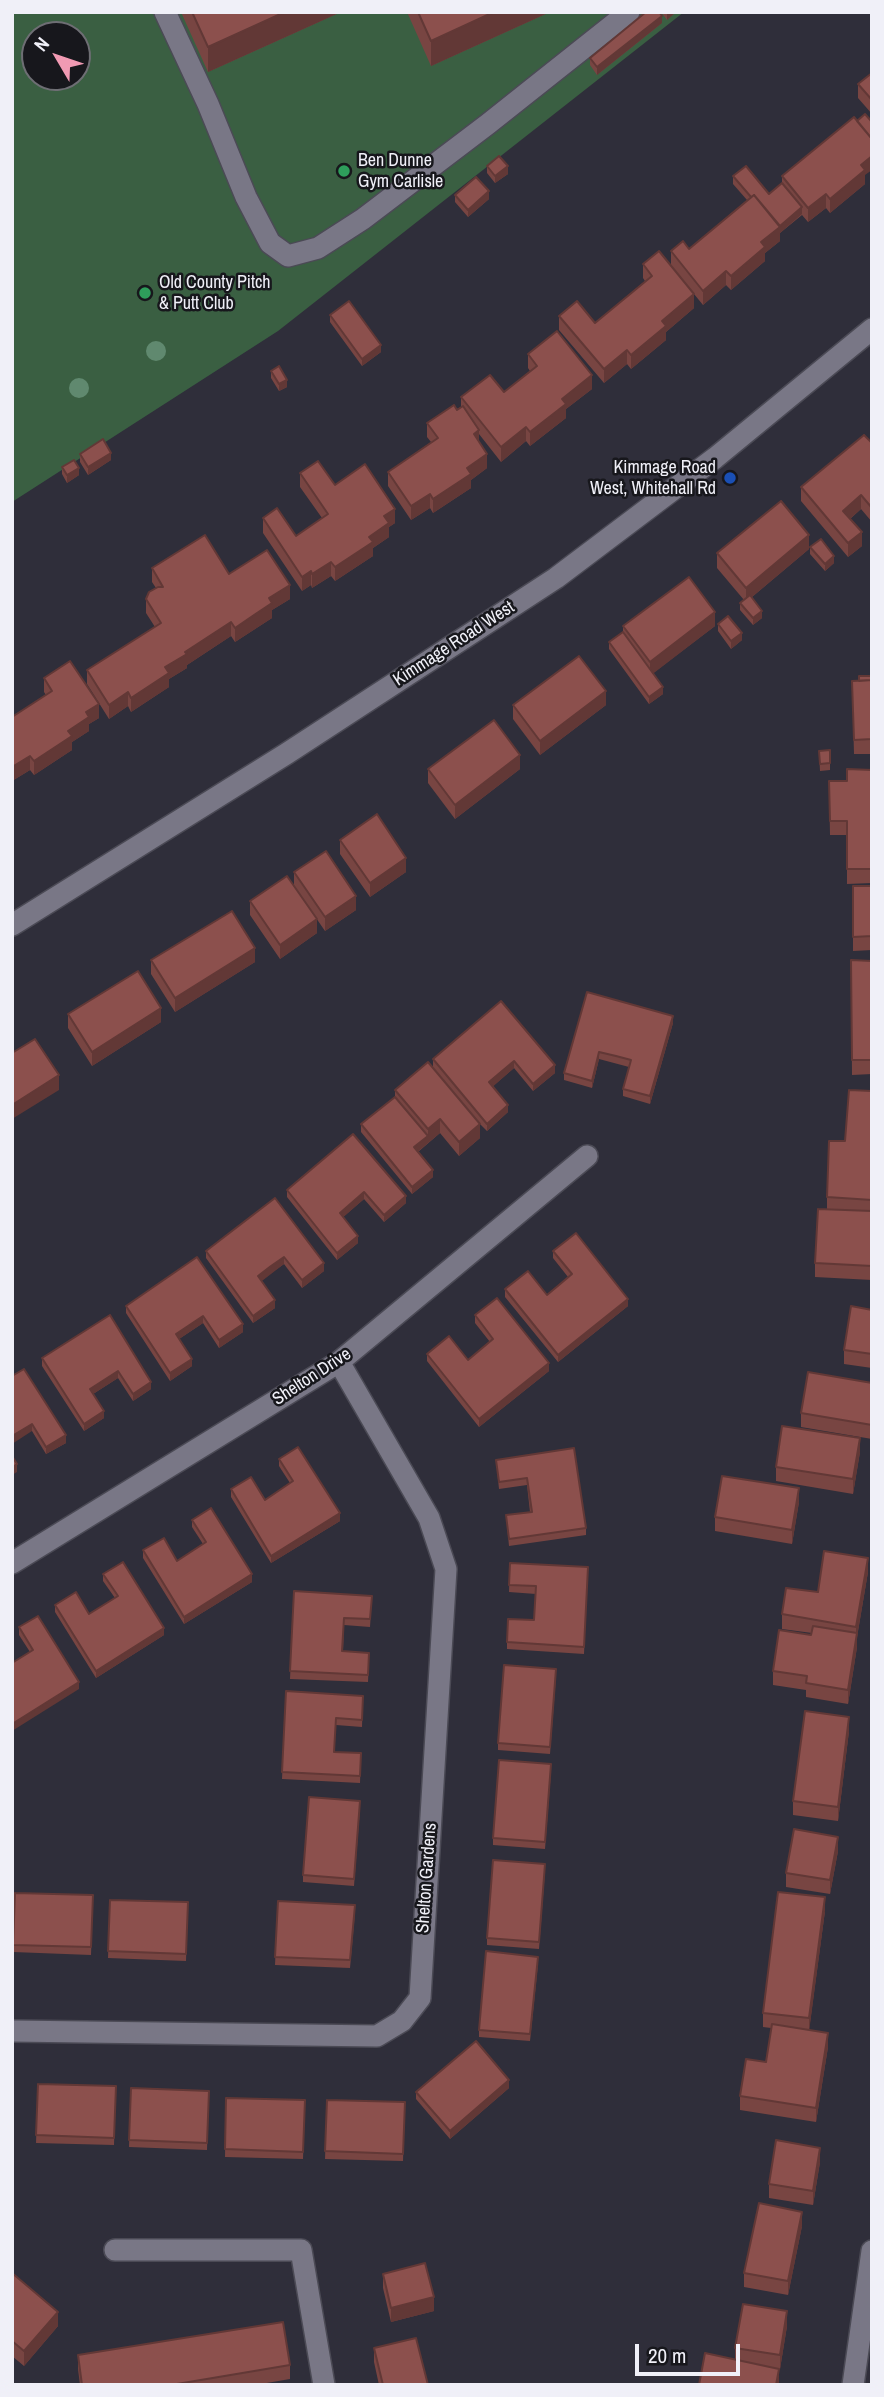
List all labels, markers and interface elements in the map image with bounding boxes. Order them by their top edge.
north arrow [21,21,91,91]
text: N [28,31,55,57]
place label: Ben Dunne Gym Carlisle [358,150,443,192]
marker: Ben Dunne Gym Carlisle [336,163,352,179]
place label: Old County Pitch & Putt Club [159,272,271,314]
marker: Old County Pitch & Putt Club [137,285,153,301]
place label: Kimmage Road West, Whitehall Rd [590,457,716,500]
marker: Kimmage Road West, Whitehall Rd [722,470,738,486]
street label: Kimmage Road West [389,597,519,691]
street label: Shelton Drive [269,1344,355,1410]
street label: Shelton Gardens [412,1822,442,1934]
scale bar [639,2330,744,2374]
text: 20 m [648,2341,686,2370]

